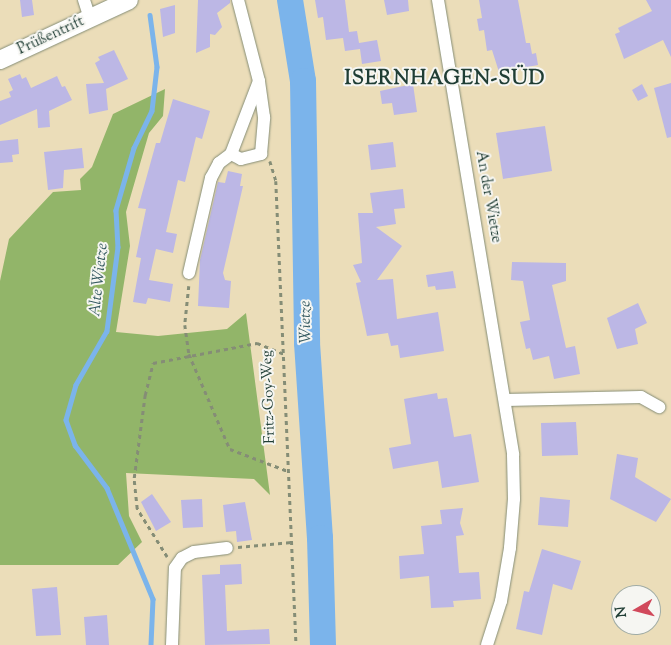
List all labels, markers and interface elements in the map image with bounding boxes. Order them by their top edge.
street label: Prüßentrift [15,13,87,59]
district label: ISERNHAGEN-SÜD [343,67,547,91]
street label: An der Wietze [471,150,505,244]
water label: Alte Wietze [87,242,113,318]
water label: Wietze [297,300,317,344]
street label: Fritz-Goy-Weg [258,350,280,444]
north arrow [611,585,661,635]
text: N [611,605,633,619]

